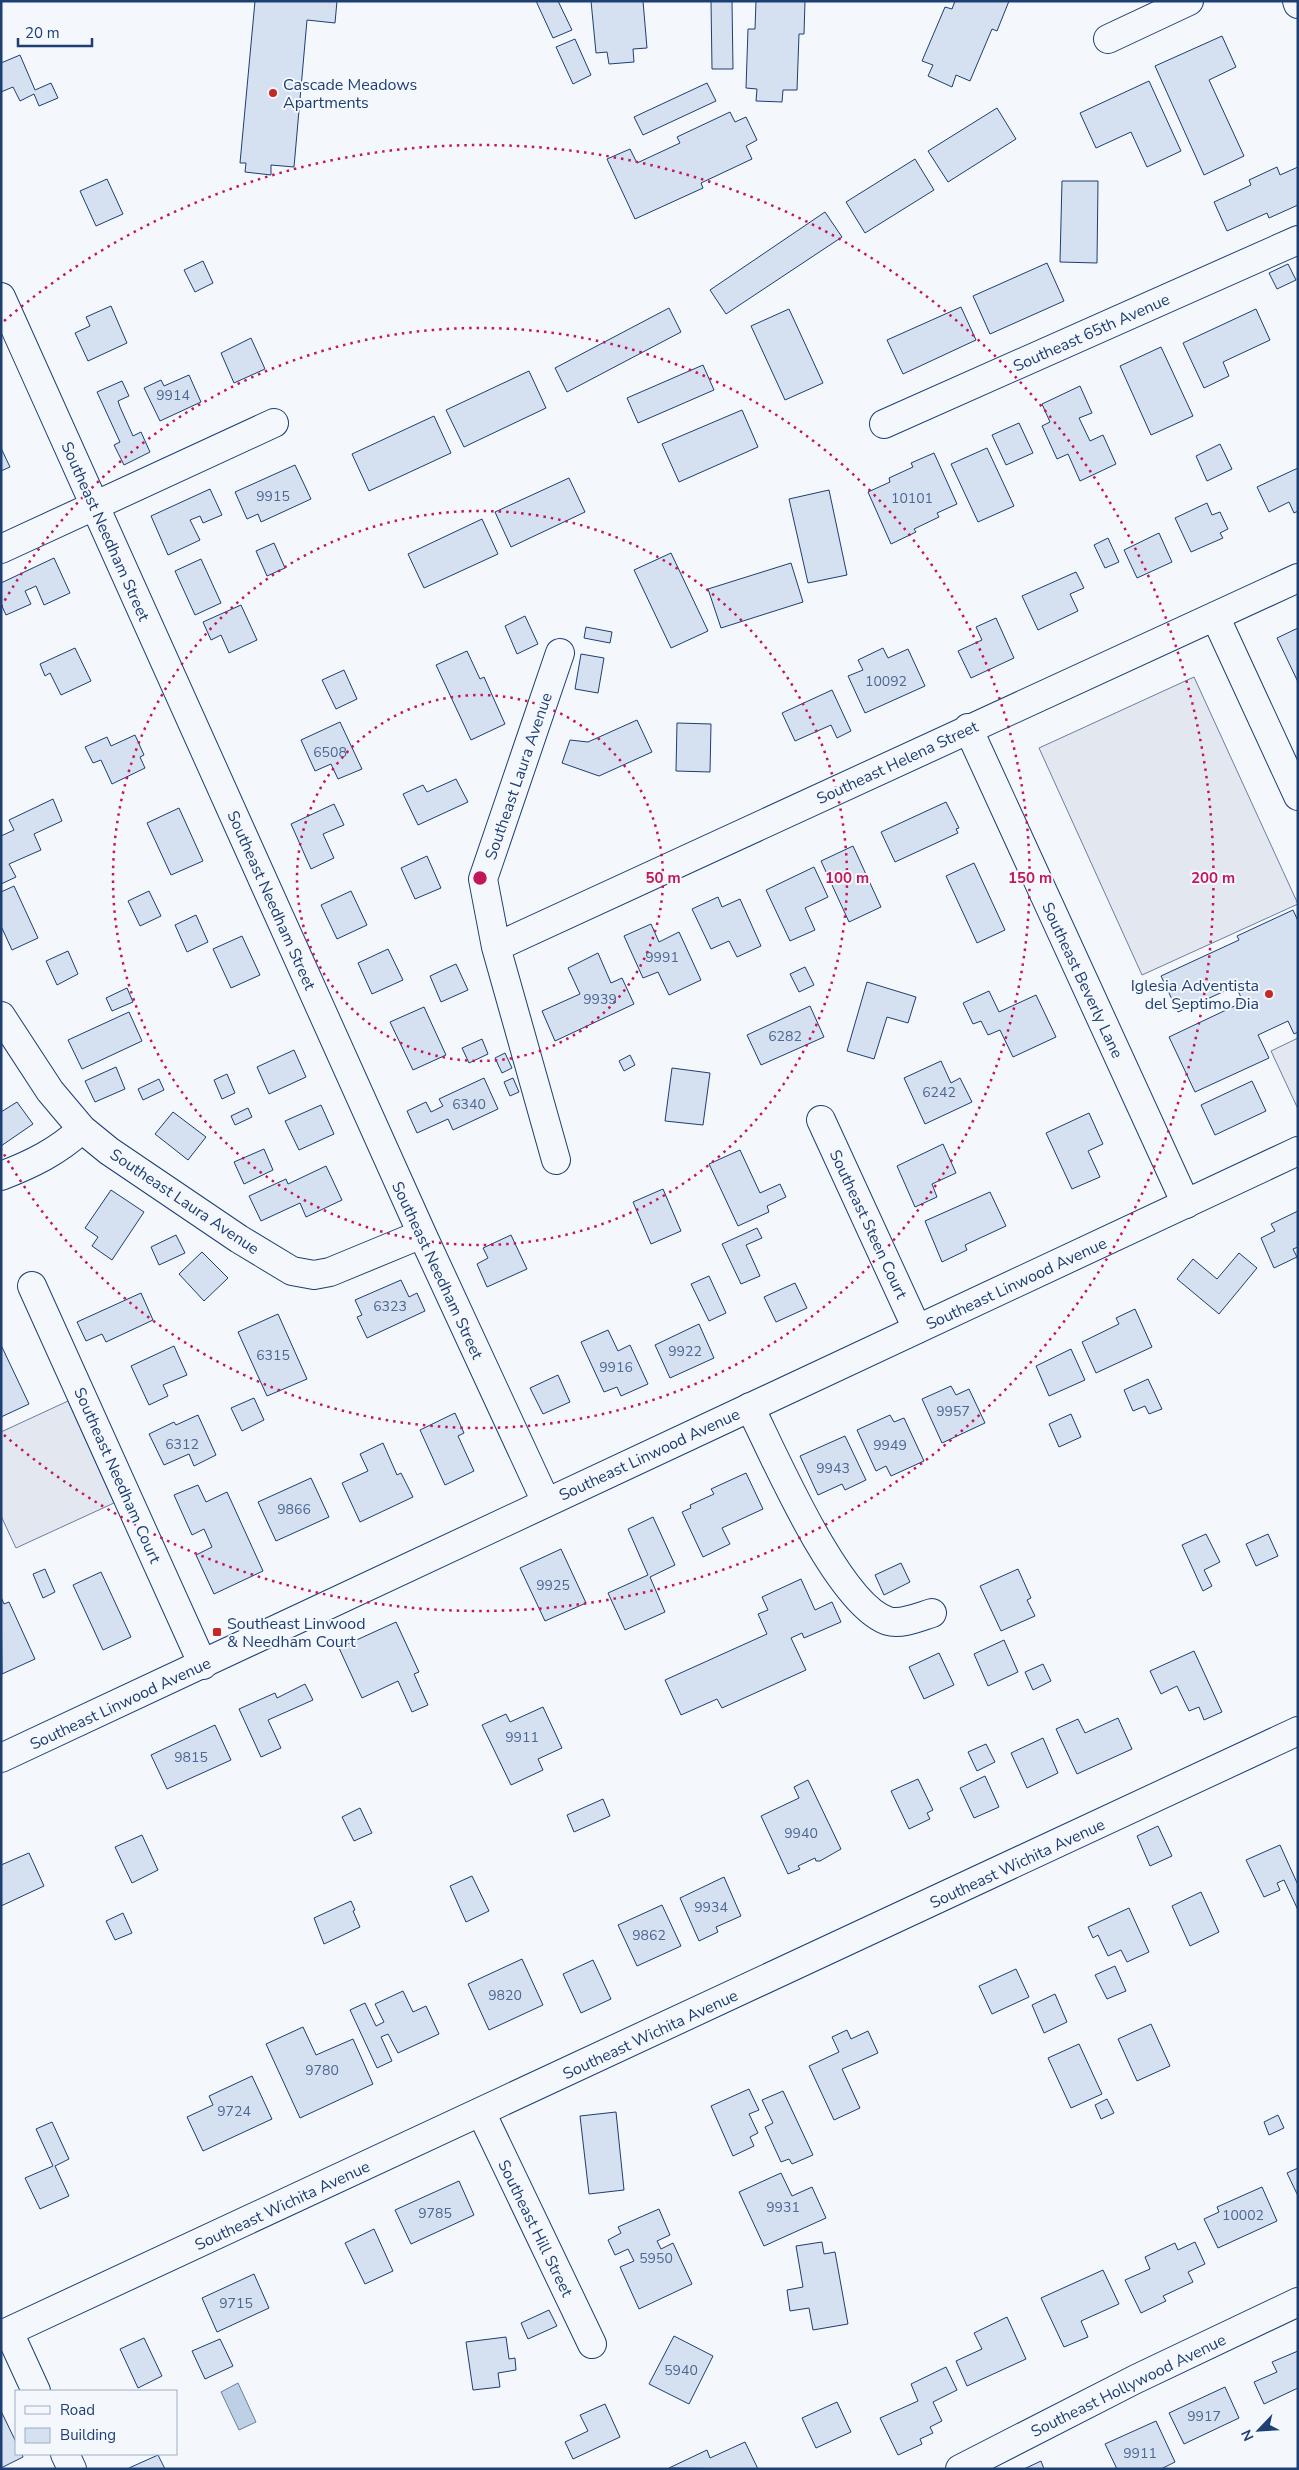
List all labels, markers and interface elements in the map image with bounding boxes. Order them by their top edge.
scale bar [18,15,91,47]
text: 20 m [25,23,60,43]
place label: Cascade Meadows Apartments [283,74,417,114]
marker: Cascade Meadows Apartments [267,87,279,99]
street label: Southeast 65th Avenue [1010,288,1173,377]
house number: 9914 [156,386,190,405]
street label: Southeast Needham Street [56,438,155,625]
house number: 9915 [256,487,290,506]
house number: 10101 [891,489,933,508]
house number: 10092 [865,672,907,691]
street label: Southeast Laura Avenue [480,690,558,863]
street label: Southeast Helena Street [813,716,982,810]
house number: 6508 [313,743,347,762]
street label: Southeast Needham Street [222,807,321,994]
text: 50 m [645,868,681,888]
text: 100 m [825,868,869,888]
text: 150 m [1008,868,1052,888]
text: 200 m [1191,868,1235,888]
centre of rings [471,869,489,887]
street label: Southeast Beverly Lane [1036,899,1128,1062]
house number: 9991 [645,948,679,967]
place label: Iglesia Adventista del Septimo Dia [1131,975,1259,1015]
marker: Iglesia Adventista del Septimo Dia [1263,988,1275,1000]
house number: 9939 [583,990,617,1009]
house number: 6282 [768,1027,802,1046]
house number: 6242 [922,1083,956,1102]
house number: 6340 [452,1095,486,1114]
street label: Southeast Laura Avenue [106,1144,263,1260]
street label: Southeast Steen Court [824,1146,912,1303]
street label: Southeast Needham Street [386,1178,488,1363]
street label: Southeast Linwood Avenue [922,1232,1110,1336]
house number: 6323 [373,1297,407,1316]
house number: 9922 [668,1342,702,1361]
house number: 6315 [256,1346,290,1365]
house number: 9916 [599,1358,633,1377]
street label: Southeast Needham Court [68,1384,166,1567]
house number: 9957 [936,1402,970,1421]
street label: Southeast Linwood Avenue [555,1403,743,1507]
house number: 6312 [165,1435,199,1454]
house number: 9949 [873,1436,907,1455]
house number: 9943 [816,1459,850,1478]
house number: 9866 [277,1500,311,1519]
house number: 9925 [536,1576,570,1595]
place label: Southeast Linwood & Needham Court [227,1613,366,1653]
marker: Southeast Linwood & Needham Court [211,1626,223,1638]
street label: Southeast Linwood Avenue [26,1652,214,1756]
house number: 9911 [505,1728,539,1747]
house number: 9815 [174,1748,208,1767]
street label: Southeast Wichita Avenue [926,1814,1109,1914]
house number: 9940 [784,1824,818,1843]
house number: 9934 [694,1898,728,1917]
house number: 9862 [632,1926,666,1945]
street label: Southeast Wichita Avenue [559,1985,742,2085]
house number: 9820 [488,1986,522,2005]
house number: 9780 [305,2061,339,2080]
house number: 9724 [217,2102,251,2121]
street label: Southeast Wichita Avenue [191,2156,374,2256]
street label: Southeast Hill Street [492,2156,578,2301]
house number: 9931 [766,2198,800,2217]
house number: 9785 [418,2204,452,2223]
house number: 10002 [1222,2206,1264,2225]
house number: 5950 [639,2249,673,2268]
house number: 9715 [219,2294,253,2313]
street label: Southeast Hollywood Avenue [1027,2329,1230,2443]
house number: 5940 [664,2361,698,2380]
legend [15,2390,178,2455]
text: Road [60,2400,95,2420]
north arrow [1234,2405,1284,2455]
house number: 9917 [1187,2407,1221,2426]
text: Building [60,2425,116,2445]
text: N [1237,2427,1258,2444]
house number: 9911 [1123,2444,1157,2463]

